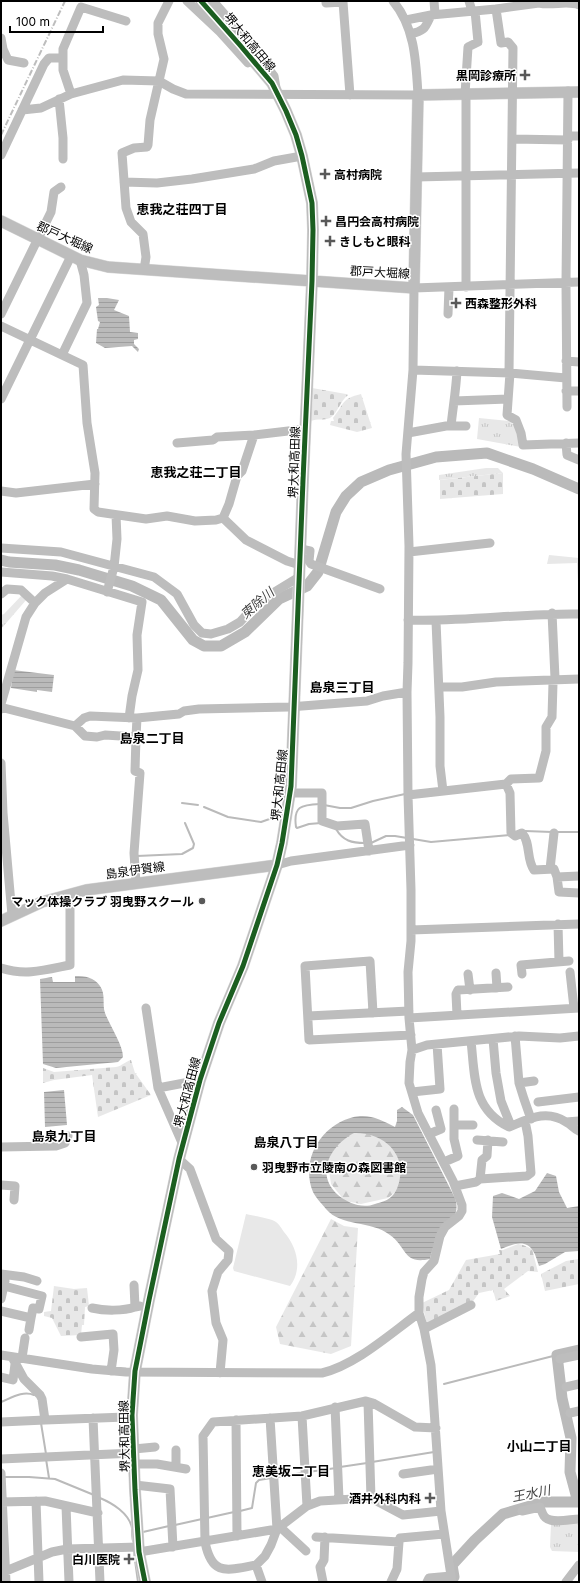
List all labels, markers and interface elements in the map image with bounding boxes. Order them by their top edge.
scale bar [10,8,103,34]
street label: 堺大和高田線 [221,10,279,74]
text: 100 m [16,14,50,29]
place label: 黒岡診療所 [456,68,516,83]
marker: 黒岡診療所 [519,69,531,81]
place label: 高村病院 [334,167,382,182]
marker: 高村病院 [319,168,331,180]
district label: 恵我之荘四丁目 [136,201,228,217]
place label: 昌円会高村病院 [335,214,419,229]
marker: 昌円会高村病院 [320,215,332,227]
street label: 郡戸大堀線 [35,218,95,256]
place label: きしもと眼科 [339,234,411,249]
marker: きしもと眼科 [324,235,336,247]
street label: 郡戸大堀線 [350,263,410,281]
place label: 西森整形外科 [465,296,537,311]
marker: 西森整形外科 [450,297,462,309]
street label: 堺大和高田線 [285,426,303,498]
district label: 恵我之荘二丁目 [150,464,242,480]
water label: 東除川 [237,583,278,622]
district label: 島泉三丁目 [309,679,375,695]
district label: 島泉二丁目 [119,730,185,746]
street label: 堺大和高田線 [268,748,290,822]
street label: 島泉伊賀線 [104,858,166,882]
place label: マック体操クラブ 羽曳野スクール [11,894,194,909]
marker: マック体操クラブ 羽曳野スクール [197,896,207,906]
street label: 堺大和高田線 [170,1055,204,1129]
district label: 島泉九丁目 [31,1128,97,1144]
district label: 島泉八丁目 [253,1134,319,1150]
place label: 羽曳野市立陵南の森図書館 [262,1160,406,1175]
marker: 羽曳野市立陵南の森図書館 [249,1162,259,1172]
street label: 堺大和高田線 [116,1400,132,1472]
district label: 小山二丁目 [506,1438,572,1454]
district label: 恵美坂二丁目 [252,1463,330,1479]
water label: 王水川 [510,1481,554,1505]
place label: 酒井外科内科 [349,1491,421,1506]
marker: 酒井外科内科 [424,1492,436,1504]
place label: 白川医院 [72,1552,120,1567]
marker: 白川医院 [123,1553,135,1565]

